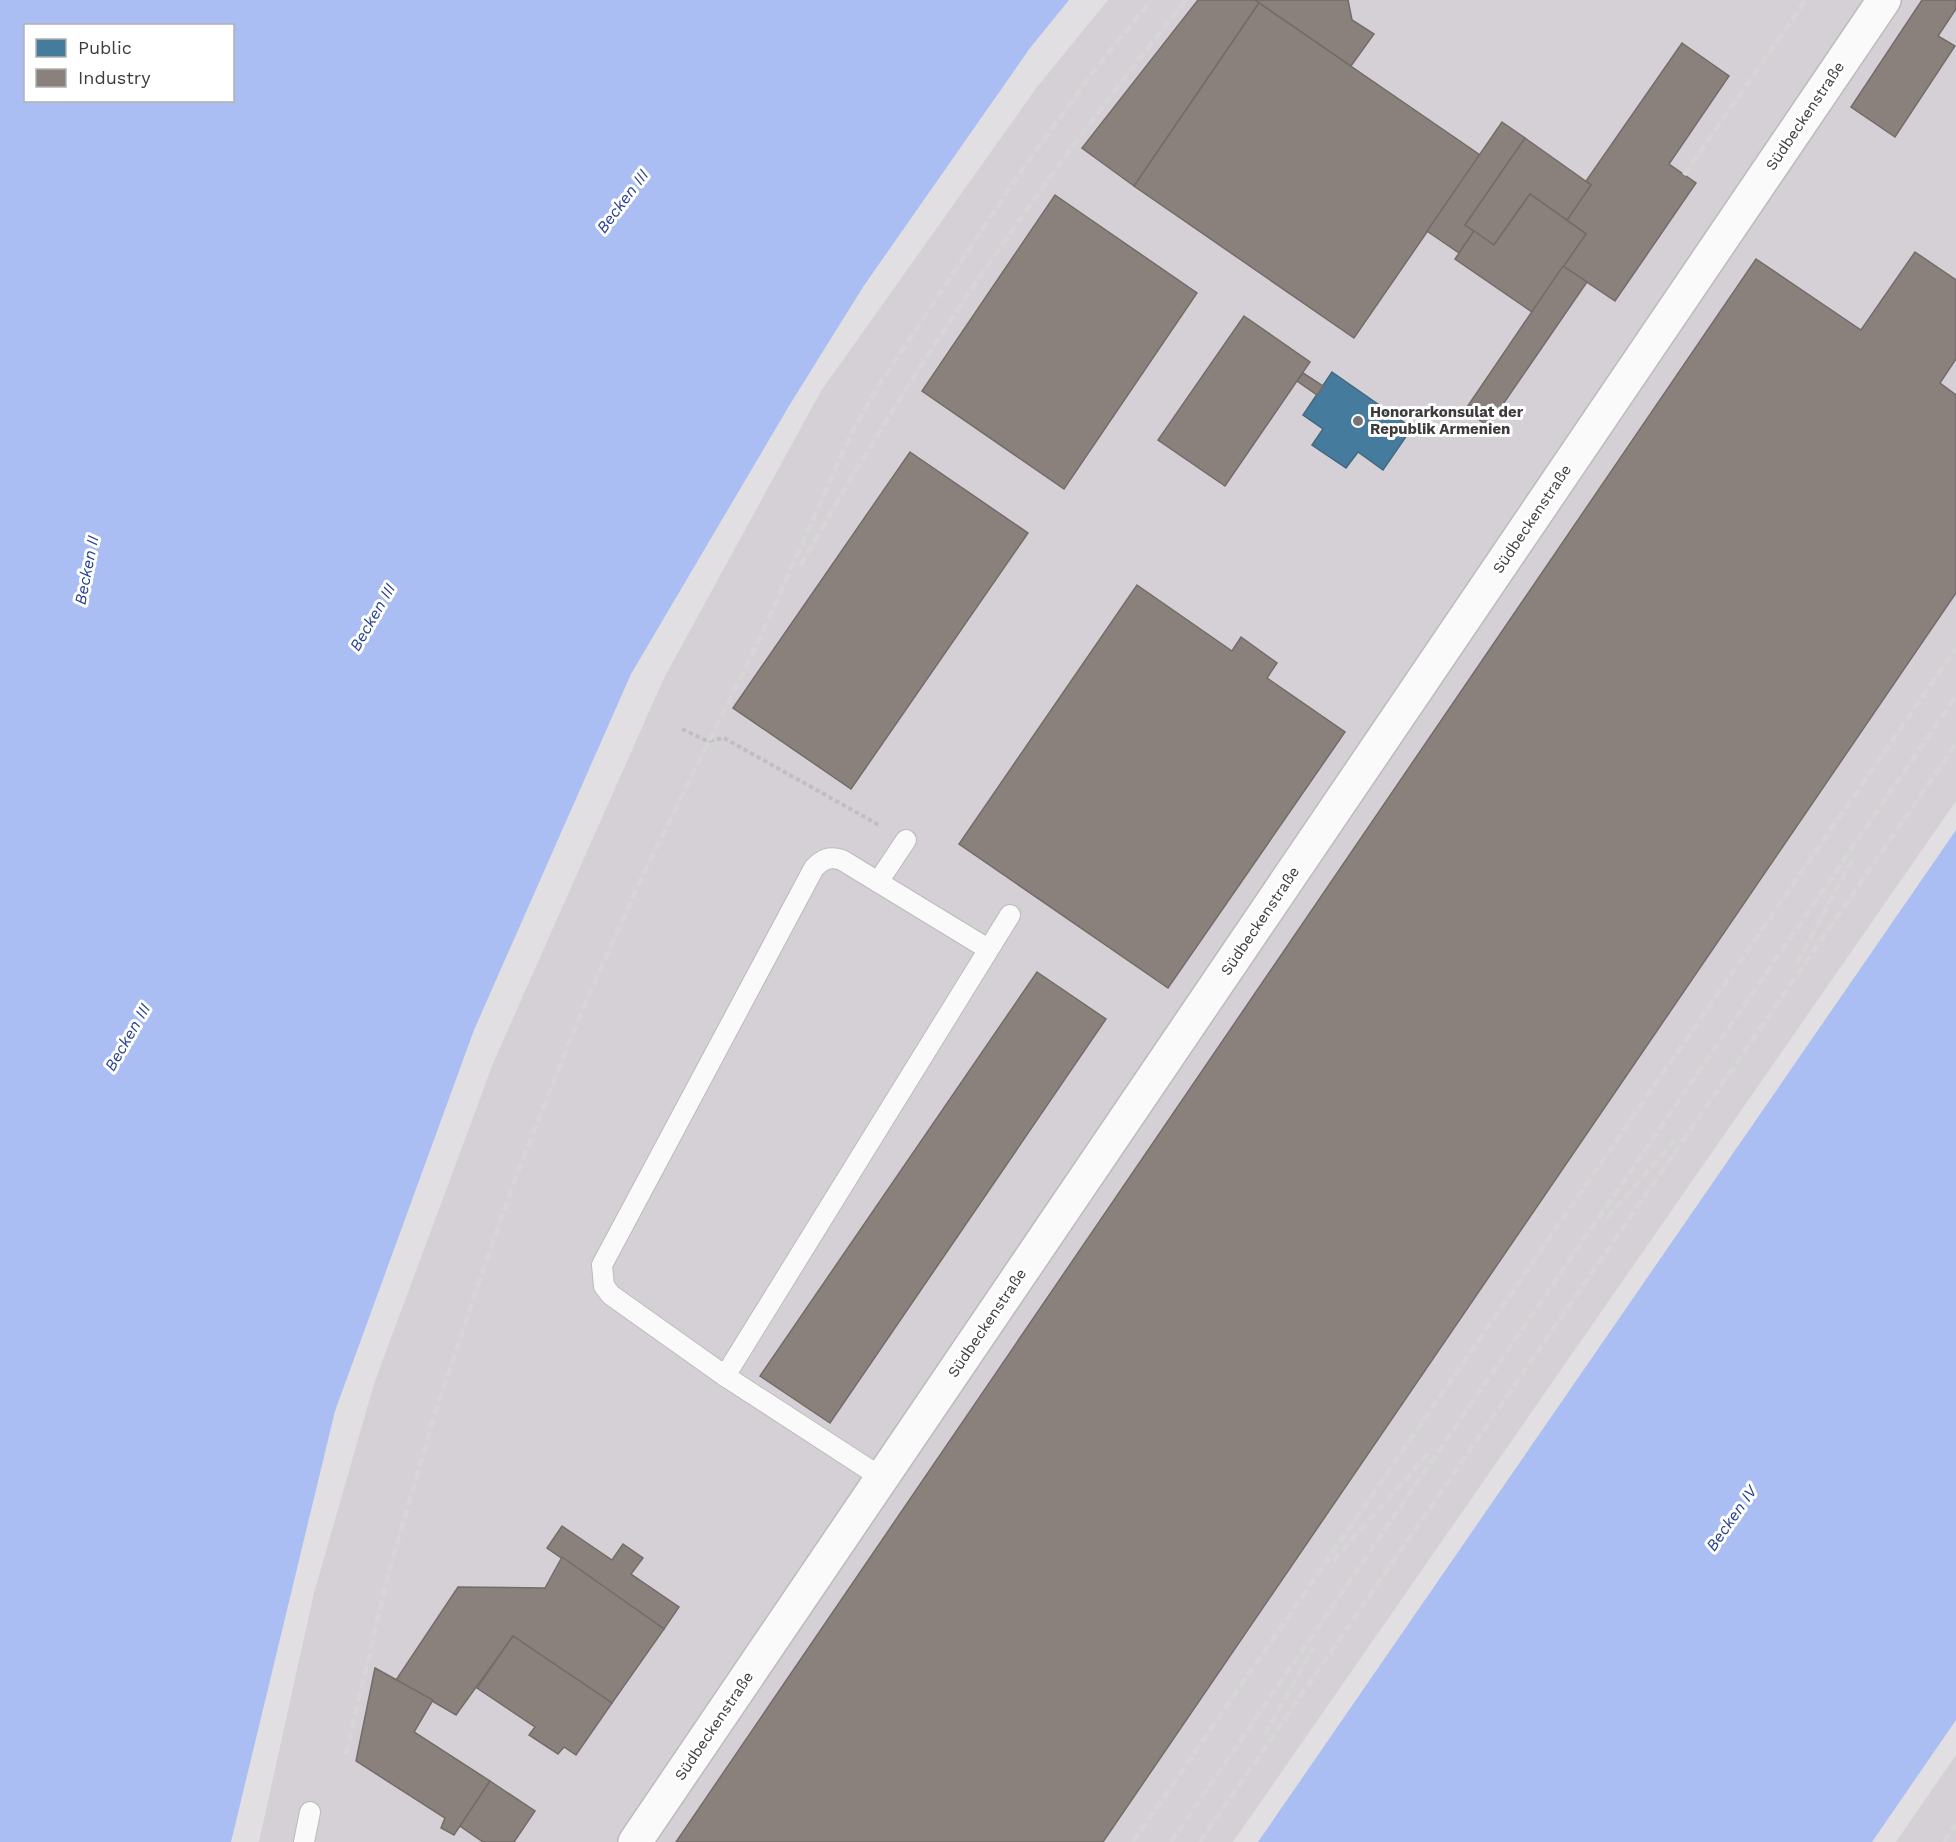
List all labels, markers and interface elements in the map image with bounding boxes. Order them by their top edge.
legend [24,24,234,102]
text: Public [78,37,132,58]
street label: Südbeckenstraße [1762,58,1848,174]
text: Industry [78,67,151,88]
water label: Becken III [592,166,653,237]
place label: Honorarkonsulat der Republik Armenien [1370,403,1524,438]
marker: Honorarkonsulat der Republik Armenien [1351,414,1365,428]
street label: Südbeckenstraße [1489,461,1575,577]
water label: Becken II [71,534,103,606]
water label: Becken III [346,580,399,654]
street label: Südbeckenstraße [1217,863,1303,979]
water label: Becken III [101,1000,154,1074]
street label: Südbeckenstraße [944,1265,1030,1381]
water label: Becken IV [1702,1480,1762,1555]
street label: Südbeckenstraße [671,1668,757,1784]

